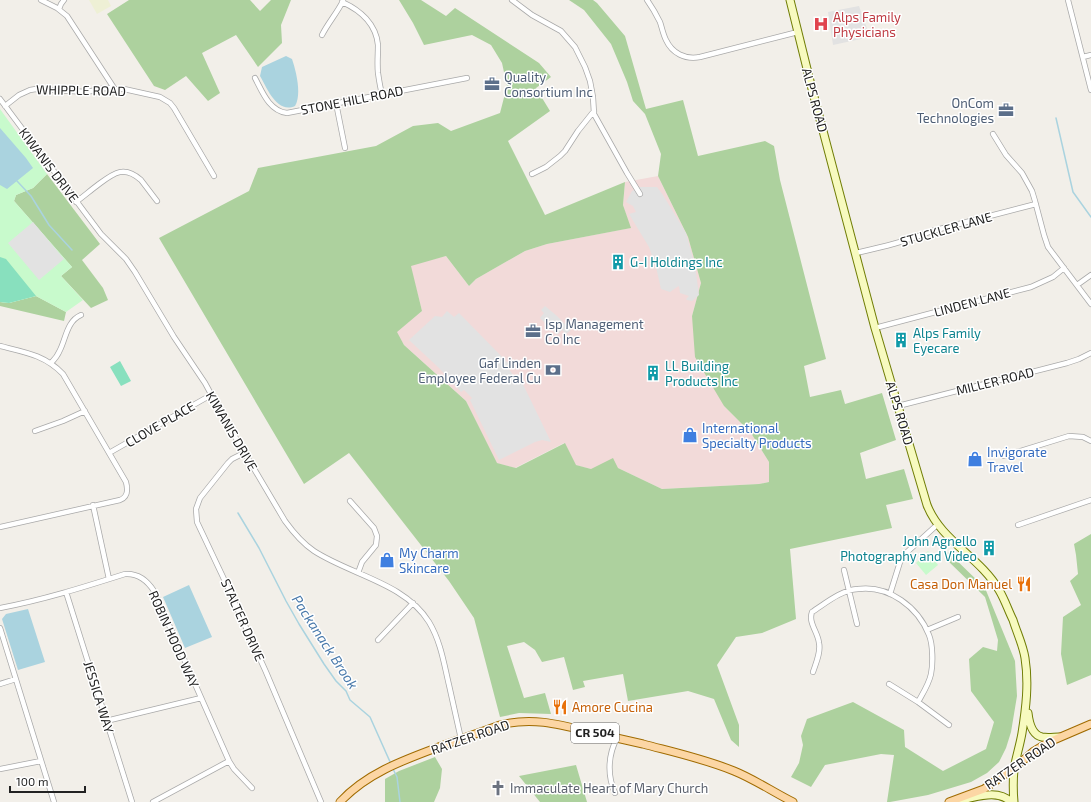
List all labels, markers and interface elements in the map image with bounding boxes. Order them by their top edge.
place label: Alps Family Physicians [833,9,901,40]
hospital icon: Alps Family Physicians [812,15,830,33]
street label: ALPS ROAD [799,66,831,134]
place label: Quality Consortium Inc [504,69,593,100]
office icon: Quality Consortium Inc [483,75,501,93]
street label: WHIPPLE ROAD [36,81,126,99]
street label: STONE HILL ROAD [299,82,405,118]
place label: OnCom Technologies [917,95,994,126]
office icon: OnCom Technologies [997,101,1015,119]
street label: KIWANIS DRIVE [16,125,82,205]
street label: STUCKLER LANE [898,208,994,250]
building icon: G-I Holdings Inc [609,253,627,271]
place label: G-I Holdings Inc [630,254,723,270]
street label: LINDEN LANE [932,284,1012,320]
place label: Isp Management Co Inc [545,316,644,347]
office icon: Isp Management Co Inc [524,322,542,340]
place label: Alps Family Eyecare [913,325,981,356]
building icon: Alps Family Eyecare [892,331,910,349]
place label: Gaf Linden Employee Federal Cu [418,355,541,386]
place label: LL Building Products Inc [665,358,738,389]
bank icon: Gaf Linden Employee Federal Cu [544,361,562,379]
building icon: LL Building Products Inc [644,364,662,382]
street label: MILLER ROAD [954,364,1036,398]
street label: ALPS ROAD [883,379,917,447]
street label: KIWANIS DRIVE [203,388,261,474]
street label: CLOVE PLACE [122,398,198,450]
place label: International Specialty Products [702,420,812,451]
shop icon: International Specialty Products [681,426,699,444]
place label: Invigorate Travel [987,444,1047,475]
shop icon: Invigorate Travel [966,450,984,468]
place label: John Agnello Photography and Video [840,533,977,564]
building icon: John Agnello Photography and Video [980,539,998,557]
place label: My Charm Skincare [399,545,459,576]
shop icon: My Charm Skincare [378,551,396,569]
restaurant icon: Casa Don Manuel [1015,575,1033,593]
street label: STALTER DRIVE [218,576,268,664]
place label: Casa Don Manuel [910,576,1012,592]
street label: ROBIN HOOD WAY [145,588,203,691]
water label: Packanack Brook [289,591,362,692]
street label: JESSICA WAY [80,659,118,735]
restaurant icon: Amore Cucina [551,698,569,716]
place label: Amore Cucina [572,699,653,715]
street label: RATZER ROAD [429,716,511,758]
road number: CR 504 [571,723,619,743]
street label: RATZER ROAD [982,733,1058,793]
scale bar [10,768,85,794]
text: 100 m [16,774,48,788]
church icon: Immaculate Heart of Mary Church [489,779,507,797]
place label: Immaculate Heart of Mary Church [510,780,708,796]

